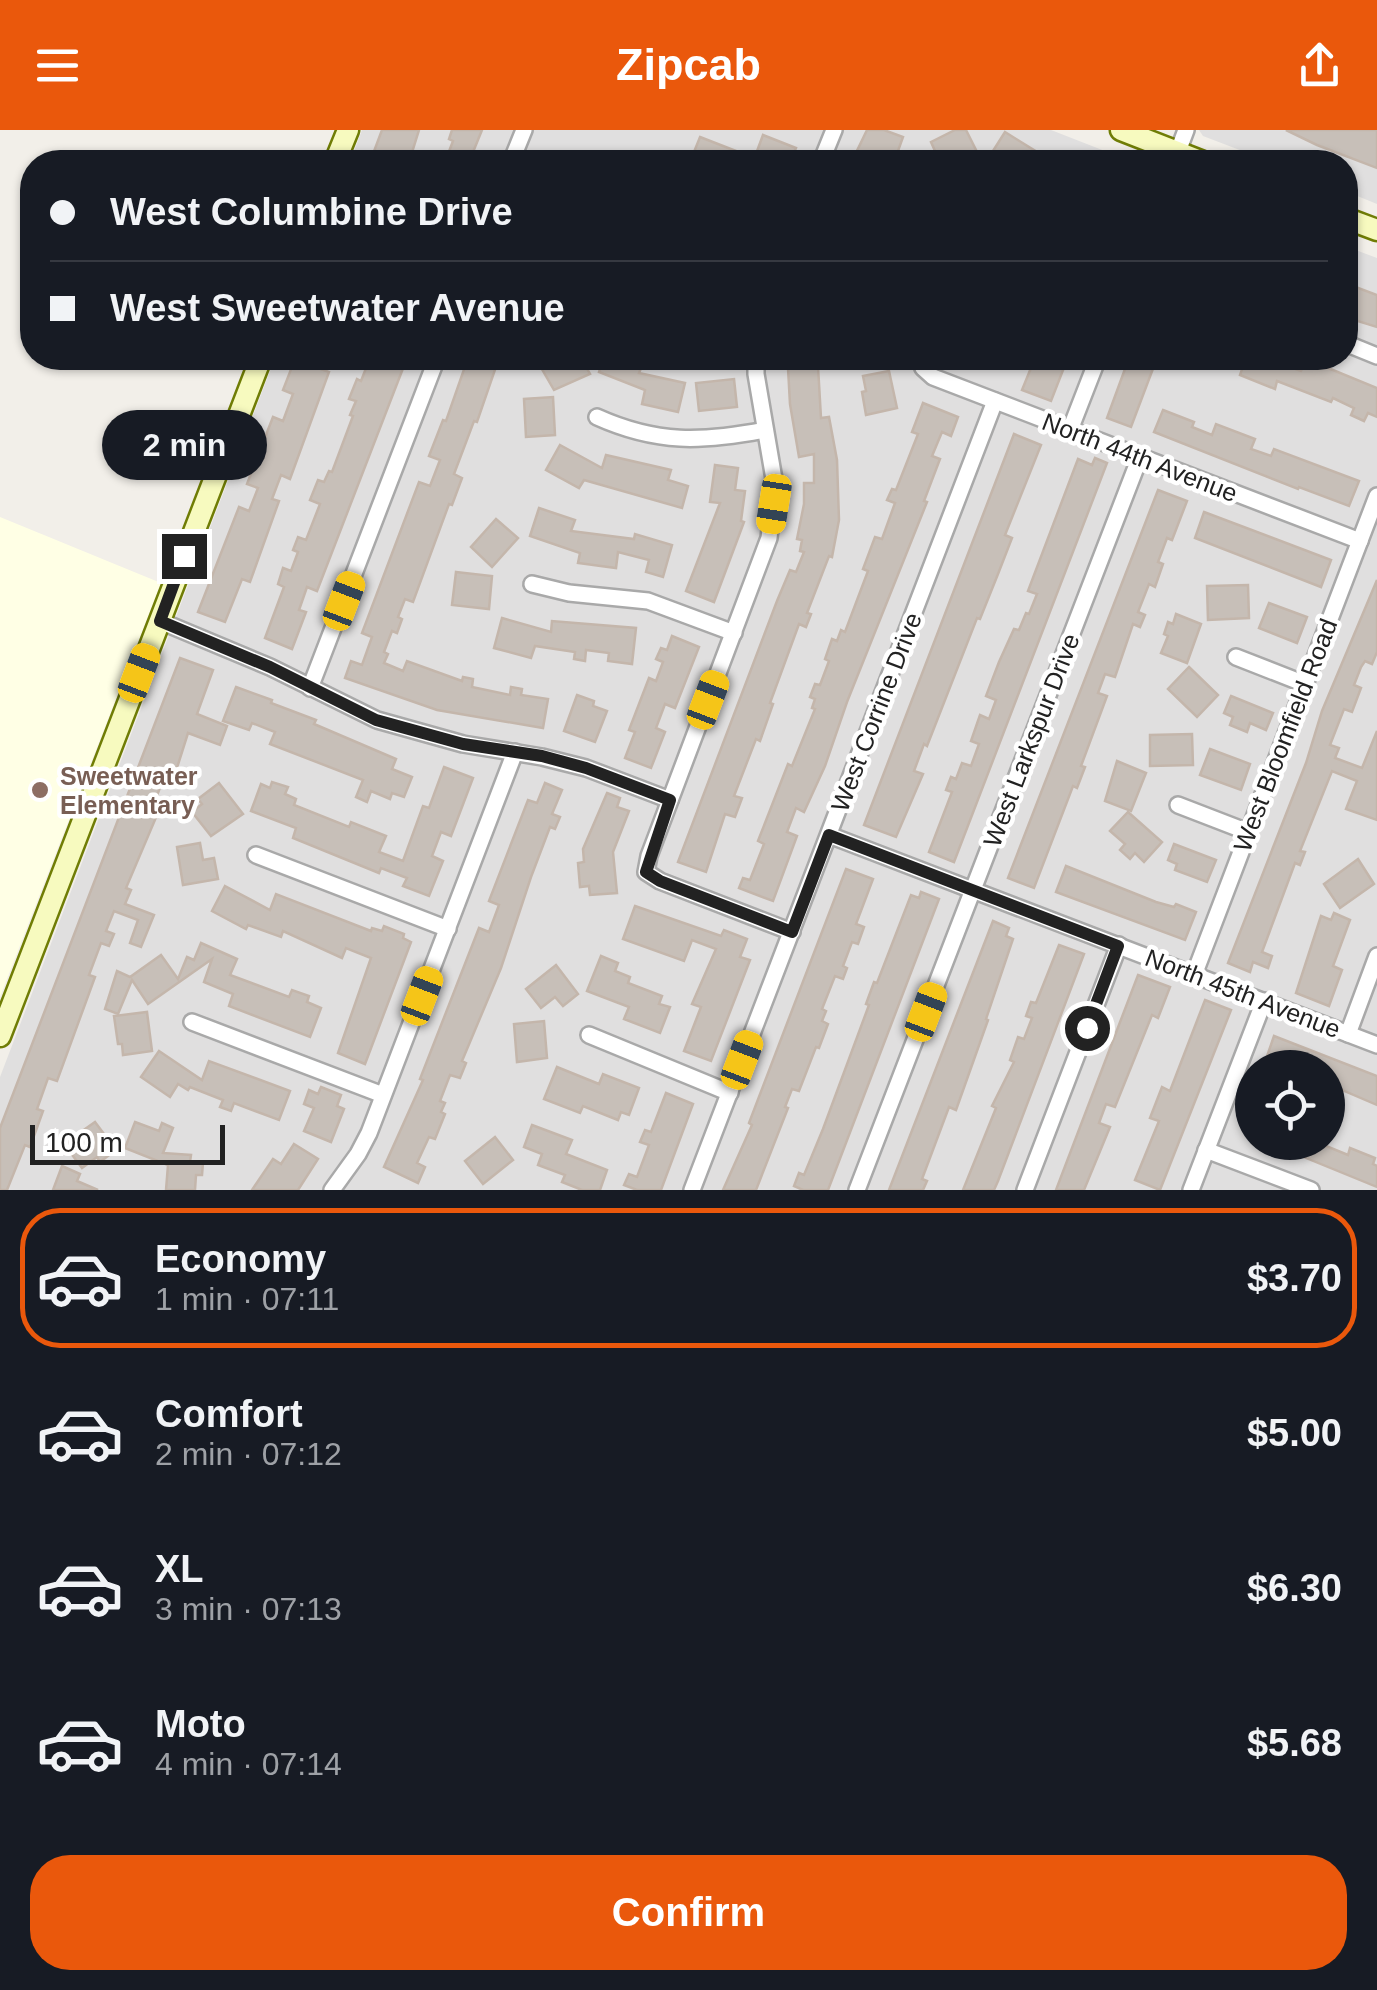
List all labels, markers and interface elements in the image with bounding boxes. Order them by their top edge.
icon: menu [30,38,85,93]
icon: share [1292,38,1347,93]
text: Zipcab [616,39,761,90]
text: West Columbine Drive [110,191,513,233]
text: West Sweetwater Avenue [110,287,565,329]
street label: North 44th Avenue [1039,407,1241,507]
callout: 2 min [101,411,266,481]
text: 2 min [143,427,226,463]
car [754,472,794,536]
route end [162,534,207,579]
car [319,568,369,634]
street label: West Corrine Drive [825,609,927,815]
street label: West Bloomfield Road [1228,615,1342,855]
street label: West Larkspur Drive [977,629,1085,851]
car [114,640,164,706]
car [683,667,733,733]
place label: Sweetwater Elementary [60,762,198,819]
marker: Sweetwater Elementary [29,779,51,801]
street label: North 45th Avenue [1142,943,1344,1043]
car [397,963,447,1029]
car [901,979,951,1045]
route start [1065,1006,1110,1051]
car [717,1027,767,1093]
map controls [1235,1050,1345,1160]
button: locate [1235,1050,1345,1160]
scale bar [30,1120,225,1164]
text: 100 m [45,1127,123,1158]
icon: car [35,1233,125,1323]
text: Economy [155,1238,326,1280]
text: $3.70 [1247,1257,1342,1299]
text: 1 min · 07:11 [155,1281,339,1317]
icon: car [35,1388,125,1478]
text: Comfort [155,1393,303,1435]
text: $5.00 [1247,1412,1342,1454]
text: 2 min · 07:12 [155,1436,342,1472]
icon: car [35,1543,125,1633]
text: XL [155,1548,204,1590]
text: $6.30 [1247,1567,1342,1609]
text: 3 min · 07:13 [155,1591,342,1627]
icon: car [35,1698,125,1788]
text: Moto [155,1703,246,1745]
text: $5.68 [1247,1722,1342,1764]
text: 4 min · 07:14 [155,1746,342,1782]
button: Confirm [30,1855,1347,1970]

